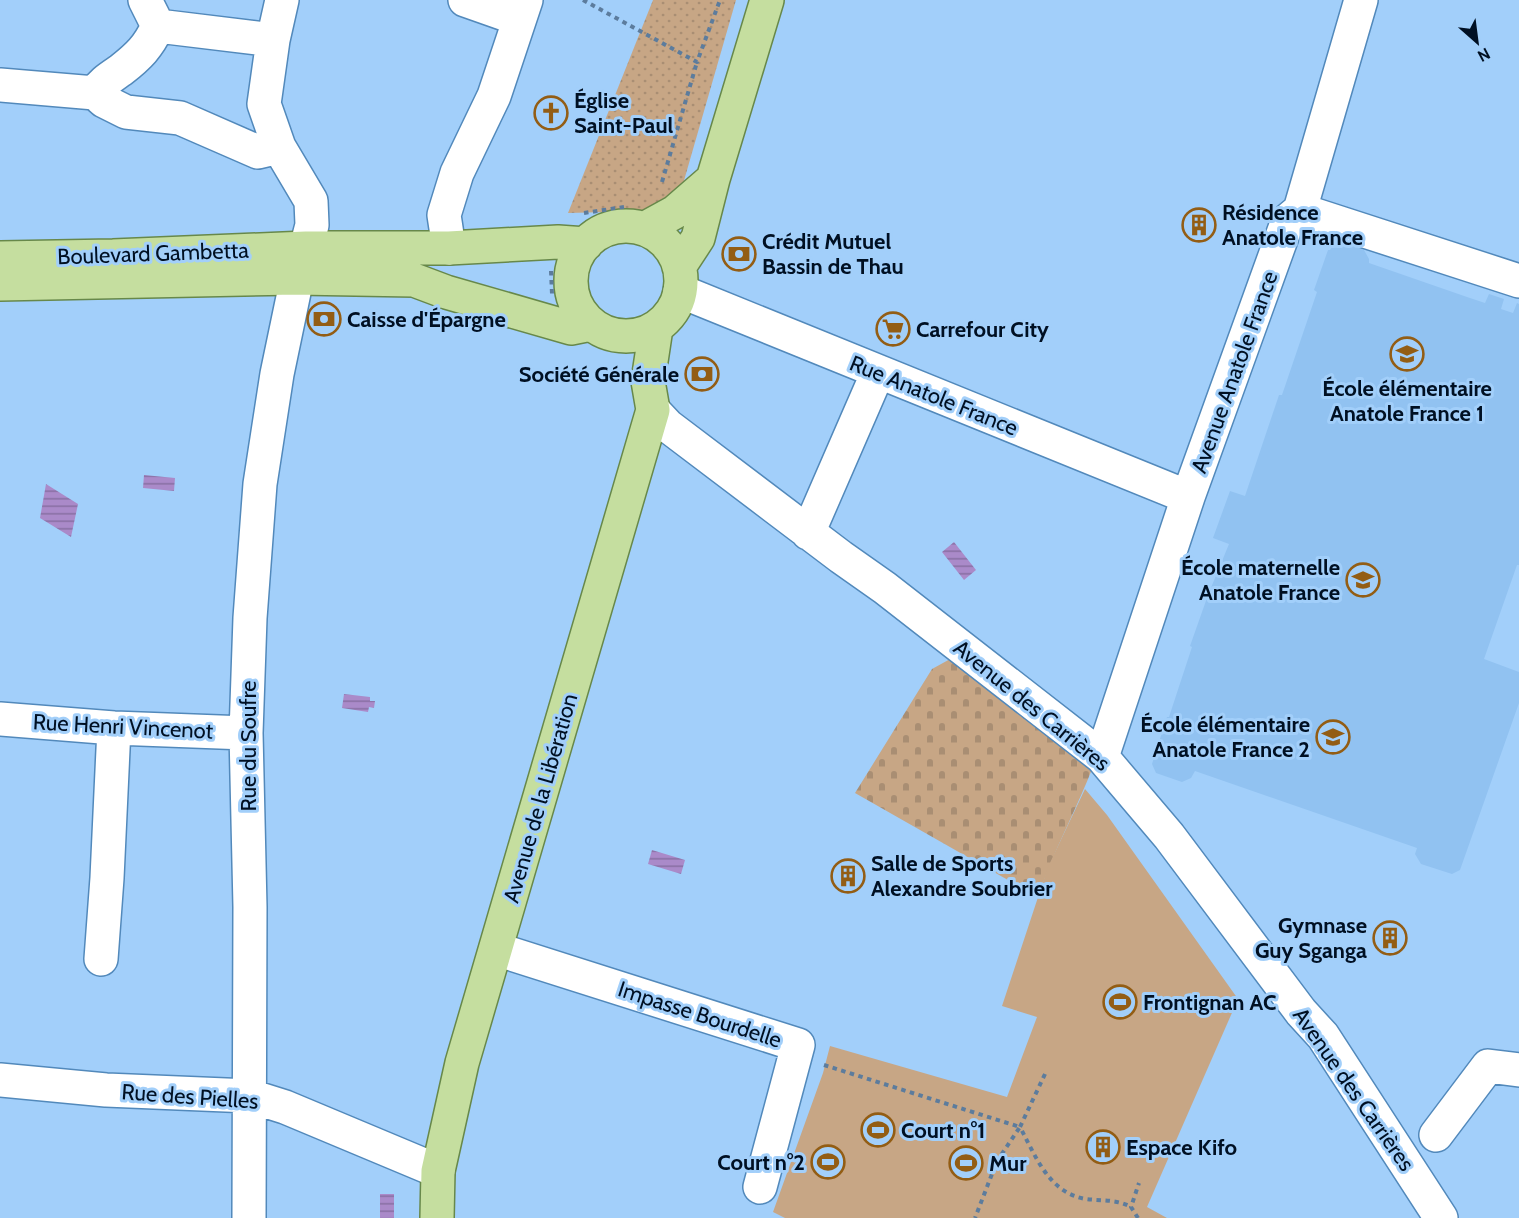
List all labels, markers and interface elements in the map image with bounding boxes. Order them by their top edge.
north arrow [1447,12,1507,72]
text: N [1474,44,1493,66]
place label: Église Saint-Paul [574,87,674,139]
church icon: Église Saint-Paul [533,95,569,131]
place label: Résidence Anatole France [1222,199,1363,251]
building icon: Résidence Anatole France [1181,207,1217,243]
place label: Crédit Mutuel Bassin de Thau [762,228,904,280]
bank icon: Crédit Mutuel Bassin de Thau [721,236,757,272]
street label: Boulevard Gambetta [57,237,250,270]
street label: Avenue Anatole France [1185,268,1284,477]
bank icon: Caisse d'Épargne [306,301,342,337]
place label: Caisse d'Épargne [347,306,506,333]
supermarket icon: Carrefour City [875,311,911,347]
place label: Carrefour City [916,316,1049,343]
school or university icon: École élémentaire Anatole France 1 [1389,336,1425,372]
street label: Rue Anatole France [846,349,1022,441]
bank icon: Société Générale [684,356,720,392]
place label: Société Générale [519,361,679,388]
place label: École élémentaire Anatole France 1 [1322,375,1492,427]
place label: École maternelle Anatole France [1181,554,1340,606]
school or university icon: École maternelle Anatole France [1345,562,1381,598]
street label: Avenue des Carrières [948,634,1115,777]
street label: Rue du Soufre [235,680,262,812]
street label: Avenue de la Libération [498,690,583,906]
street label: Rue Henri Vincenot [32,708,214,745]
place label: École élémentaire Anatole France 2 [1140,711,1310,763]
school or university icon: École élémentaire Anatole France 2 [1315,719,1351,755]
place label: Salle de Sports Alexandre Soubrier [871,850,1053,902]
building icon: Salle de Sports Alexandre Soubrier [830,858,866,894]
place label: Gymnase Guy Sganga [1255,912,1367,964]
building icon: Gymnase Guy Sganga [1372,920,1408,956]
street label: Impasse Bourdelle [615,975,785,1054]
sports icon: Frontignan AC [1102,984,1138,1020]
place label: Frontignan AC [1143,989,1276,1016]
street label: Avenue des Carrières [1287,1002,1420,1176]
street label: Rue des Pielles [121,1078,259,1115]
sports icon: Court n°1 [860,1112,896,1148]
place label: Court n°1 [901,1117,985,1144]
building icon: Espace Kifo [1085,1129,1121,1165]
place label: Espace Kifo [1126,1134,1237,1161]
sports icon: Court n°2 [810,1144,846,1180]
sports icon: Mur [948,1145,984,1181]
place label: Court n°2 [717,1149,805,1176]
place label: Mur [989,1150,1027,1177]

